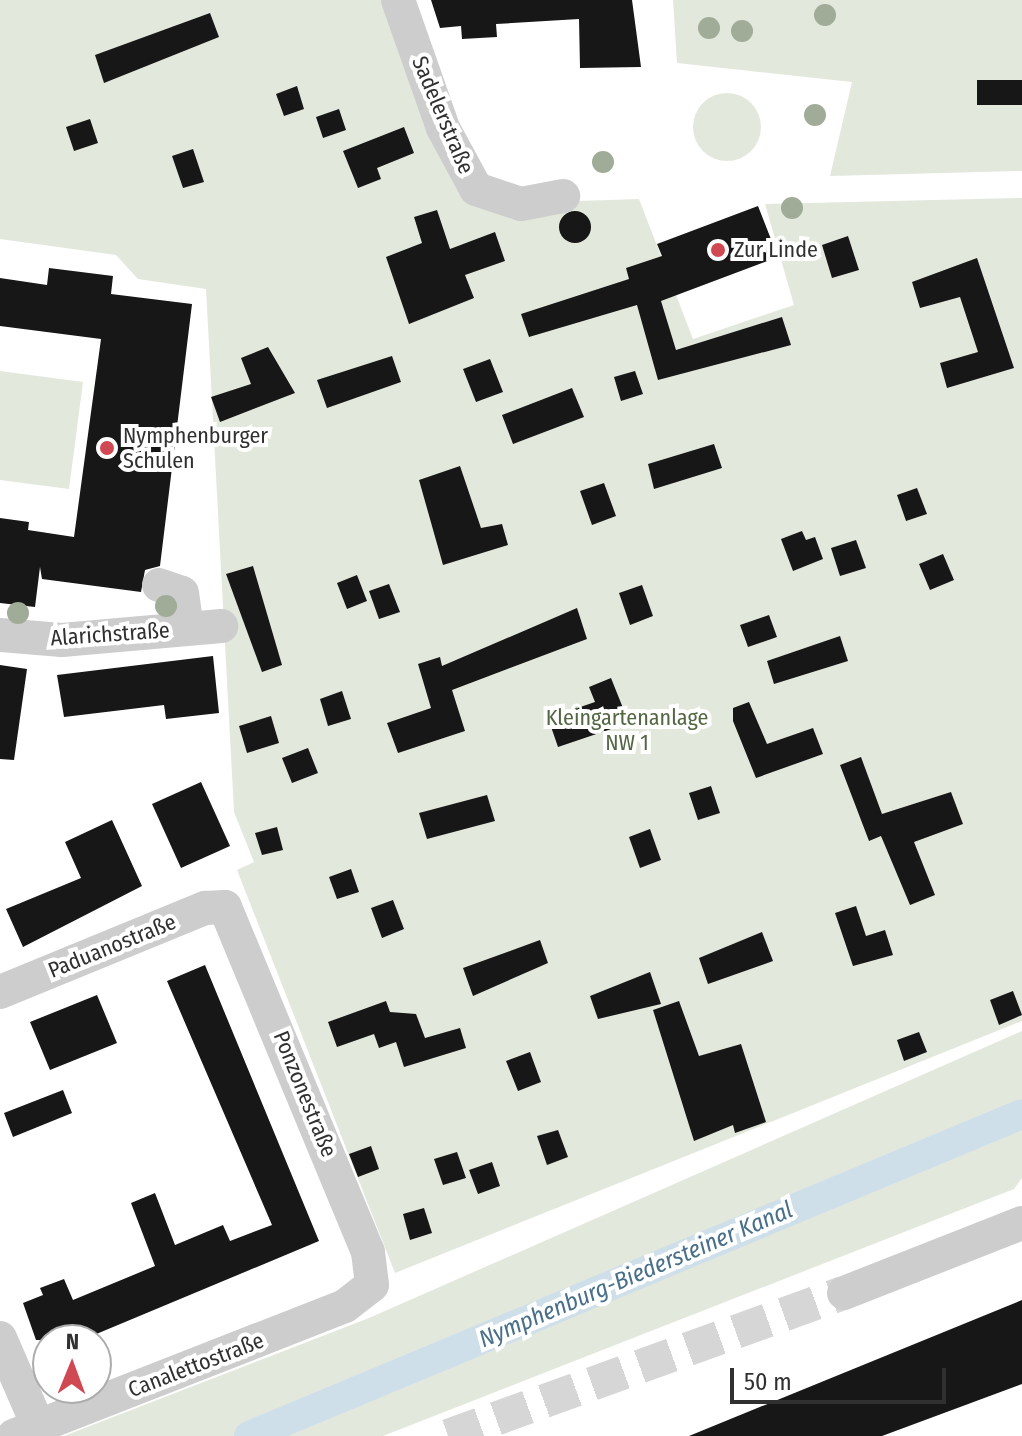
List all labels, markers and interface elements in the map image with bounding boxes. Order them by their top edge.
street label: Sadelerstraße [406,52,480,178]
place label: Zur Linde [734,237,818,263]
marker: Zur Linde [709,241,727,259]
place label: Nymphenburger Schulen [123,422,268,474]
marker: Nymphenburger Schulen [98,439,116,457]
street label: Alarichstraße [50,617,170,651]
park label: Kleingartenanlage NW 1 [546,704,708,756]
street label: Paduanostraße [44,908,180,984]
street label: Ponzonestraße [268,1027,342,1161]
water label: Nymphenburg-Biedersteiner Kanal [475,1196,797,1354]
north arrow [32,1324,112,1404]
street label: Canalettostraße [124,1327,268,1403]
text: N [66,1328,79,1355]
scale bar [734,1352,950,1402]
text: 50 m [744,1368,792,1396]

